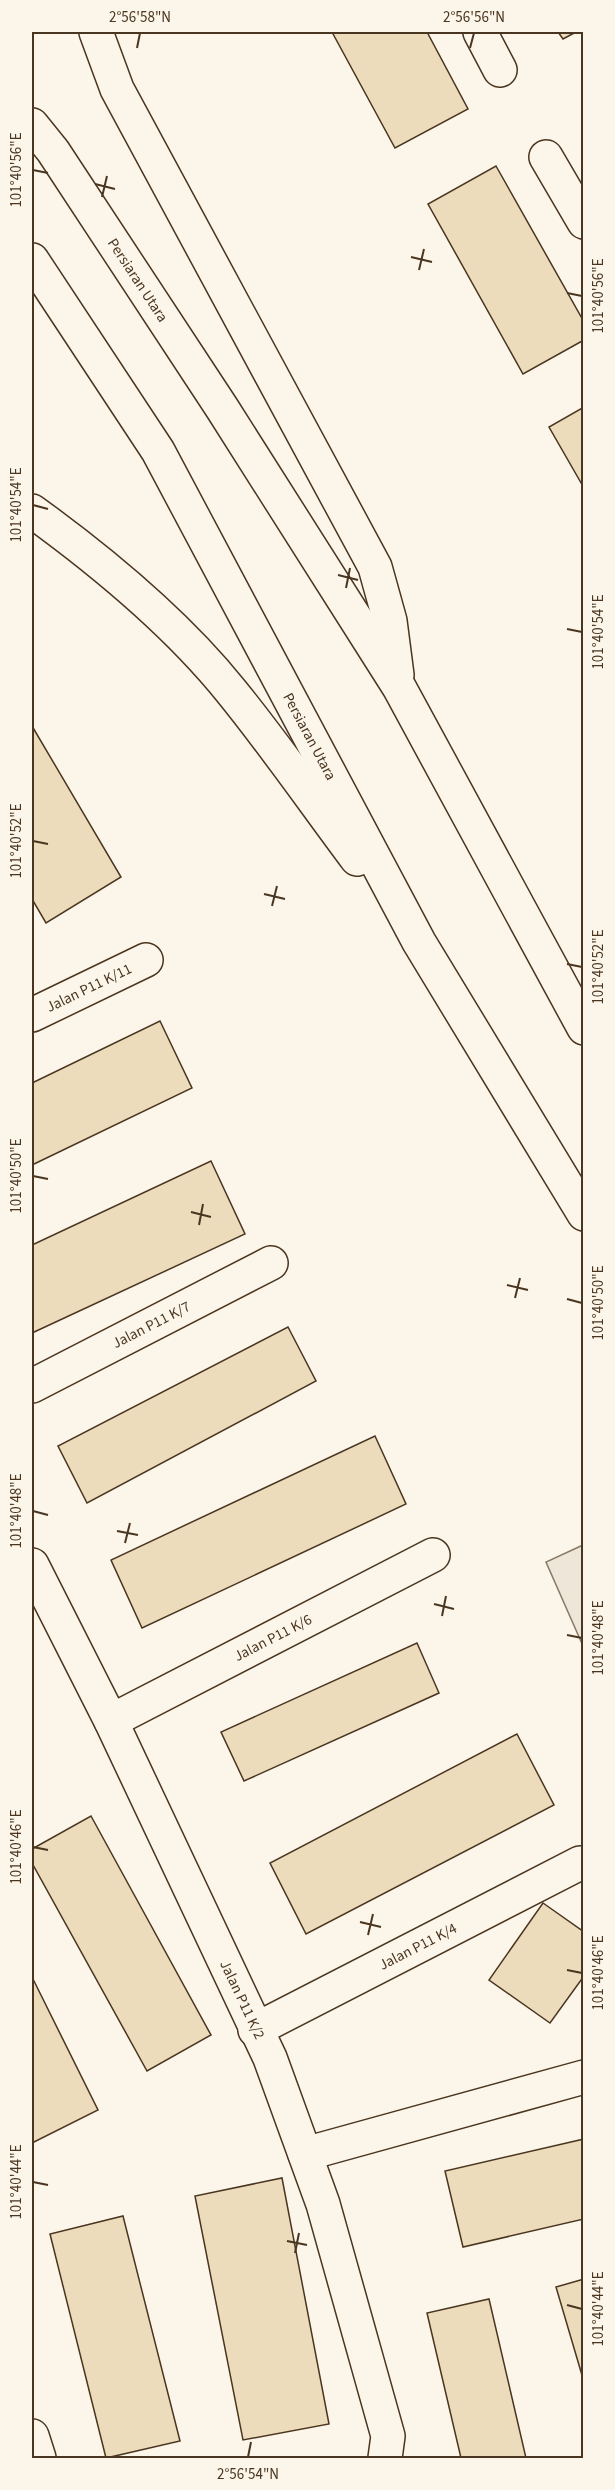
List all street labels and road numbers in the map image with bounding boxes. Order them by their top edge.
street label: Persiaran Utara [103,234,173,326]
street label: Persiaran Utara [278,689,342,784]
street label: Jalan P11 K/11 [42,958,135,1017]
street label: Jalan P11 K/7 [108,1296,194,1354]
street label: Jalan P11 K/6 [230,1609,315,1666]
street label: Jalan P11 K/4 [375,1917,461,1975]
street label: Jalan P11 K/2 [215,1957,270,2043]

